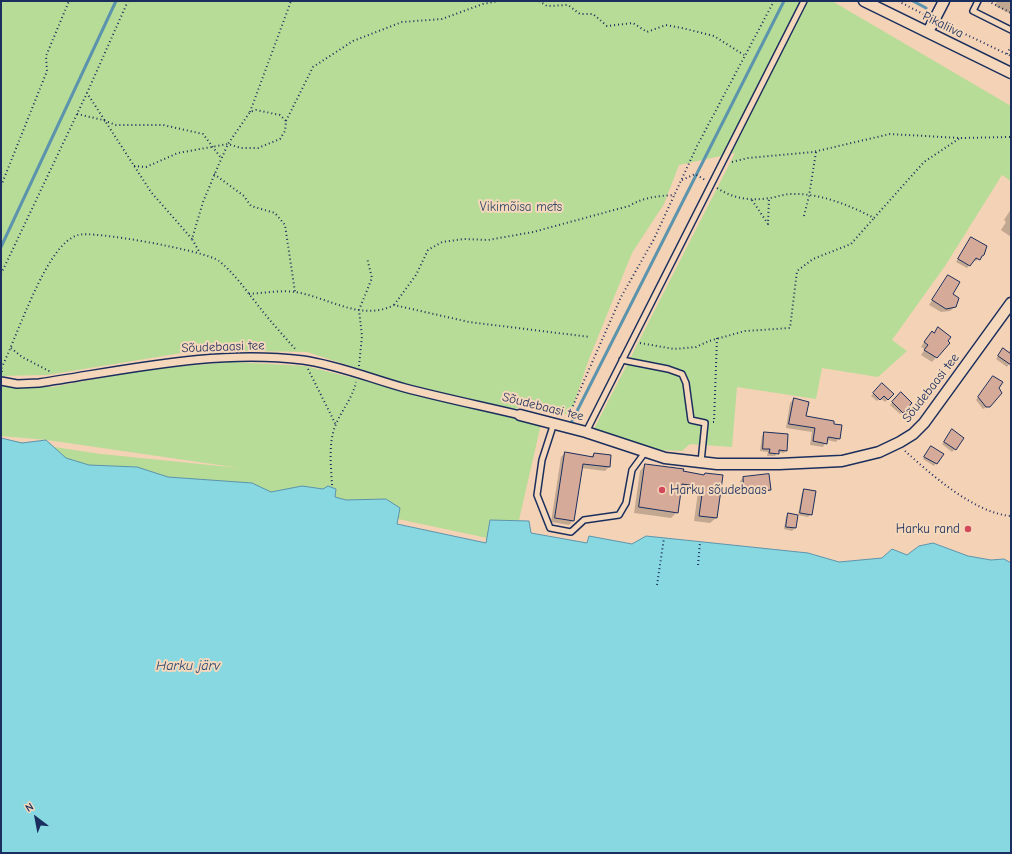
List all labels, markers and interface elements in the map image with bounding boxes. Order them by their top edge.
street label: Pikaliiva [920,8,966,42]
park label: Vikimõisa mets [480,199,562,215]
street label: Sõudebaasi tee [181,338,265,356]
street label: Sõudebaasi tee [899,350,963,426]
street label: Sõudebaasi tee [501,389,585,425]
place label: Harku sõudebaas [670,482,767,498]
marker: Harku sõudebaas [657,485,667,495]
place label: Harku rand [896,521,960,537]
marker: Harku rand [963,524,973,534]
water label: Harku järv [156,658,220,674]
north arrow [16,798,56,838]
text: N [23,800,36,815]

